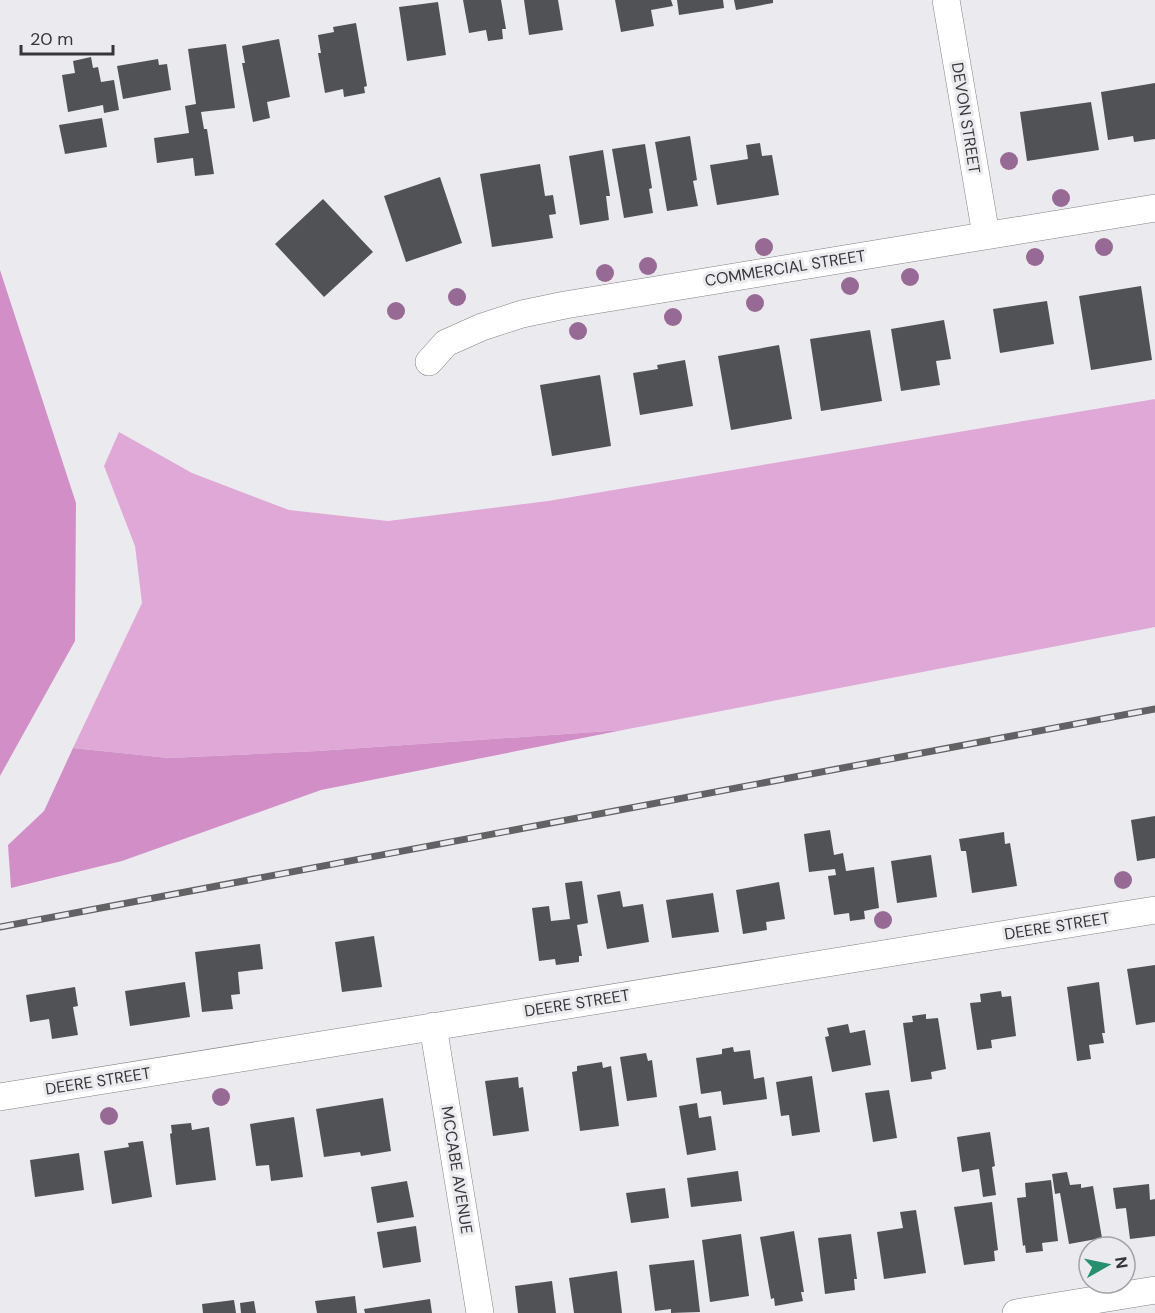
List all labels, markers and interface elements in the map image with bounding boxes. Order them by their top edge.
scale bar [21,18,112,56]
text: 20 m [30,27,73,51]
street label: DEVON STREET [947,61,985,175]
street label: COMMERCIAL STREET [703,245,867,291]
street label: DEERE STREET [1003,907,1111,945]
street label: DEERE STREET [523,984,631,1022]
street label: DEERE STREET [44,1062,152,1100]
street label: MCCABE AVENUE [437,1105,477,1235]
north arrow [1077,1235,1137,1295]
text: N [1110,1255,1133,1270]

